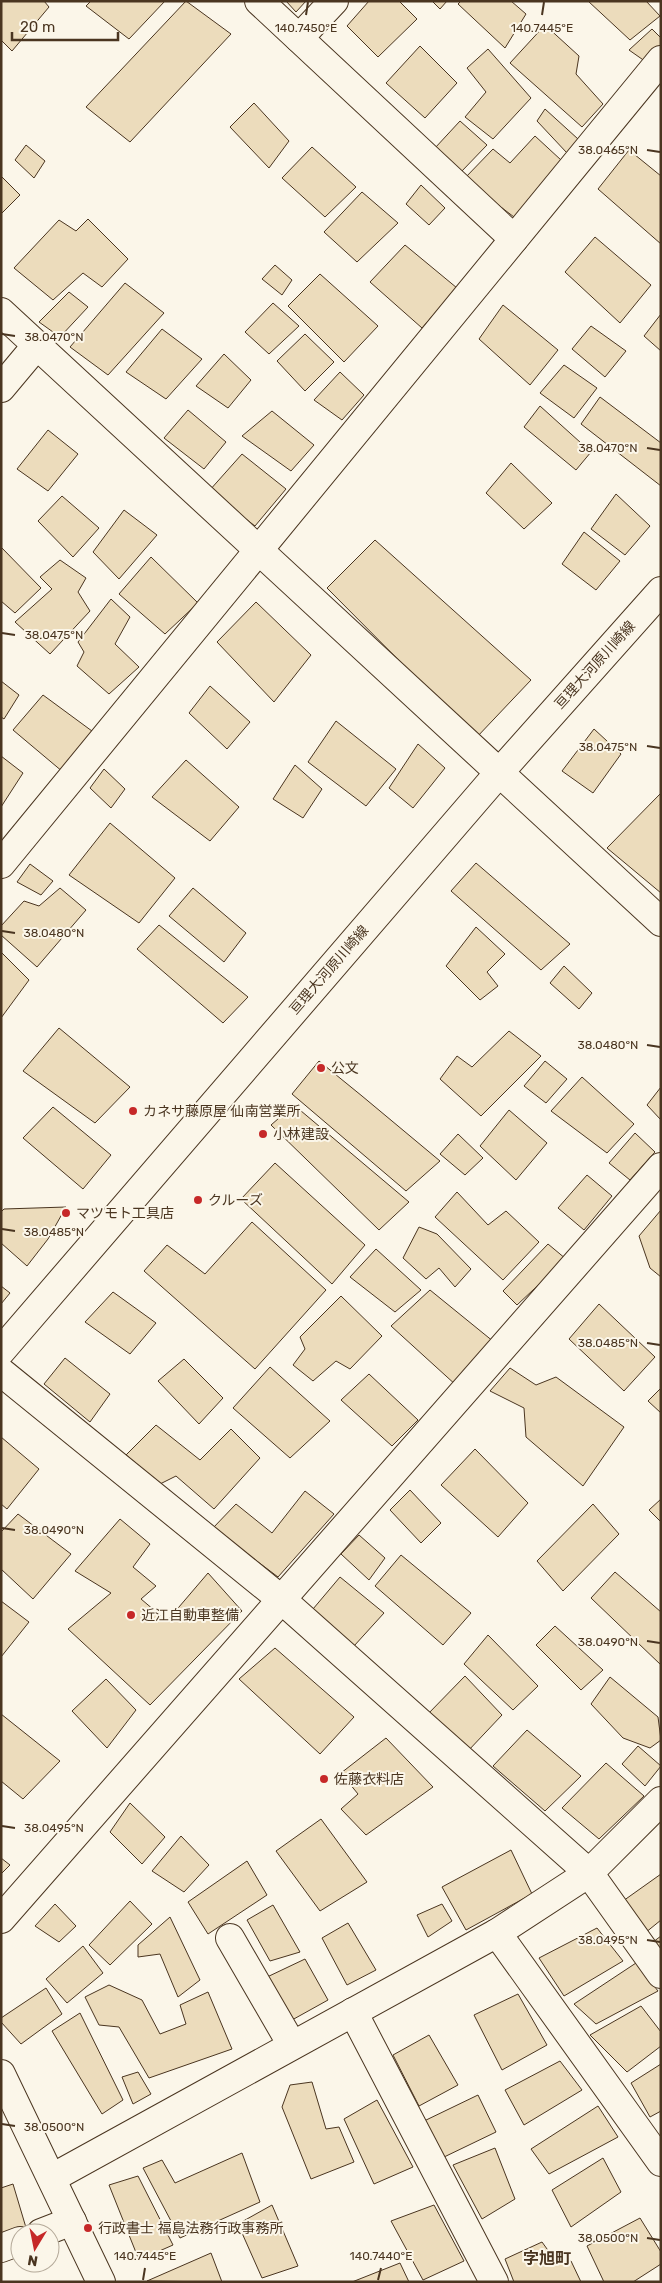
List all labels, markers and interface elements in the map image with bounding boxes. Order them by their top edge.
scale bar [12,10,119,42]
text: 20 m [20,18,55,36]
text: 140.7450°E [275,21,337,35]
text: 140.7445°E [511,21,573,35]
text: 38.0465°N [578,143,638,157]
text: 38.0470°N [24,330,84,344]
text: 38.0470°N [578,441,638,455]
street label: 亘理大河原川崎線 [551,618,639,712]
text: 38.0475°N [25,628,83,642]
text: 38.0475°N [579,740,637,754]
street label: 亘理大河原川崎線 [286,922,372,1018]
text: 38.0480°N [24,926,84,940]
text: 38.0480°N [578,1038,638,1052]
place label: 公文 [331,1060,359,1077]
marker: 公文 [315,1062,327,1074]
place label: カネサ藤原屋 仙南営業所 [143,1103,300,1120]
marker: カネサ藤原屋 仙南営業所 [127,1105,139,1117]
place label: 小林建設 [273,1126,329,1143]
marker: 小林建設 [257,1128,269,1140]
place label: クルーズ [208,1192,263,1209]
marker: クルーズ [192,1194,204,1206]
place label: マツモト工具店 [76,1205,174,1222]
marker: マツモト工具店 [60,1207,72,1219]
text: 38.0485°N [24,1225,84,1239]
text: 38.0485°N [578,1336,638,1350]
text: 38.0490°N [24,1523,84,1537]
place label: 近江自動車整備 [141,1607,239,1624]
marker: 近江自動車整備 [125,1609,137,1621]
text: 38.0490°N [578,1635,638,1649]
place label: 佐藤衣料店 [334,1771,404,1788]
marker: 佐藤衣料店 [318,1773,330,1785]
text: 38.0495°N [24,1821,84,1835]
text: 38.0495°N [578,1933,638,1947]
text: 38.0500°N [24,2120,84,2134]
place label: 行政書士 福島法務行政事務所 [98,2220,283,2237]
marker: 行政書士 福島法務行政事務所 [82,2222,94,2234]
north arrow [10,2223,60,2273]
text: 38.0500°N [578,2231,638,2245]
text: 140.7445°E [114,2249,176,2263]
text: 140.7440°E [350,2249,412,2263]
district label: 字旭町 [523,2249,571,2268]
text: N [26,2251,39,2270]

